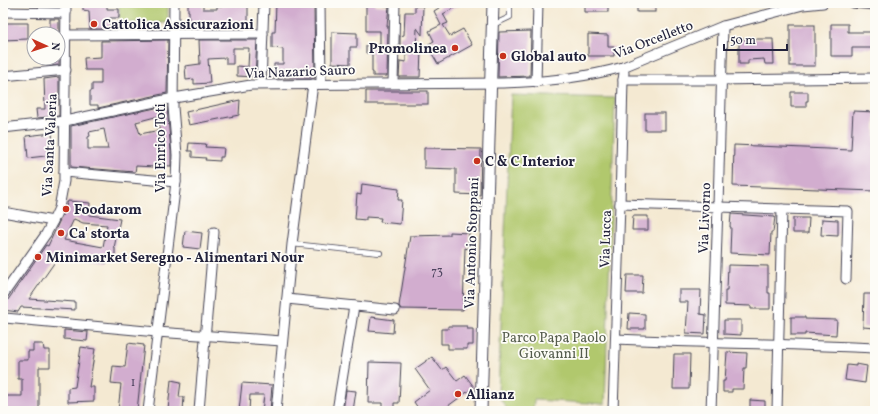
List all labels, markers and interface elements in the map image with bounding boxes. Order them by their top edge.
place label: Cattolica Assicurazioni [102,16,254,35]
street label: Via Orcelletto [611,16,696,64]
marker: Cattolica Assicurazioni [89,19,99,29]
north arrow [26,26,66,66]
scale bar [724,26,787,52]
text: 50 m [730,33,756,49]
place label: Promolinea [369,40,447,59]
text: N [47,42,62,51]
marker: Promolinea [450,43,460,53]
place label: Global auto [511,48,587,67]
marker: Global auto [498,51,508,61]
street label: Via Nazario Sauro [245,61,356,84]
street label: Via Santa Valeria [38,93,63,197]
street label: Via Enrico Toti [152,103,171,193]
place label: C & C Interior [485,153,575,172]
marker: C & C Interior [472,156,482,166]
street label: Via Antonio Stoppani [461,177,484,309]
street label: Via Livorno [695,182,716,254]
place label: Foodarom [74,201,142,220]
marker: Foodarom [61,204,71,214]
street label: Via Lucca [596,210,617,268]
place label: Ca' storta [69,225,130,244]
marker: Ca' storta [56,228,66,238]
place label: Minimarket Seregno - Alimentari Nour [46,249,305,268]
marker: Minimarket Seregno - Alimentari Nour [33,252,43,262]
house number: 73 [431,264,443,280]
park label: Parco Papa Paolo Giovanni II [502,329,606,364]
house number: 1 [131,375,135,391]
place label: Allianz [466,386,514,405]
marker: Allianz [453,389,463,399]

